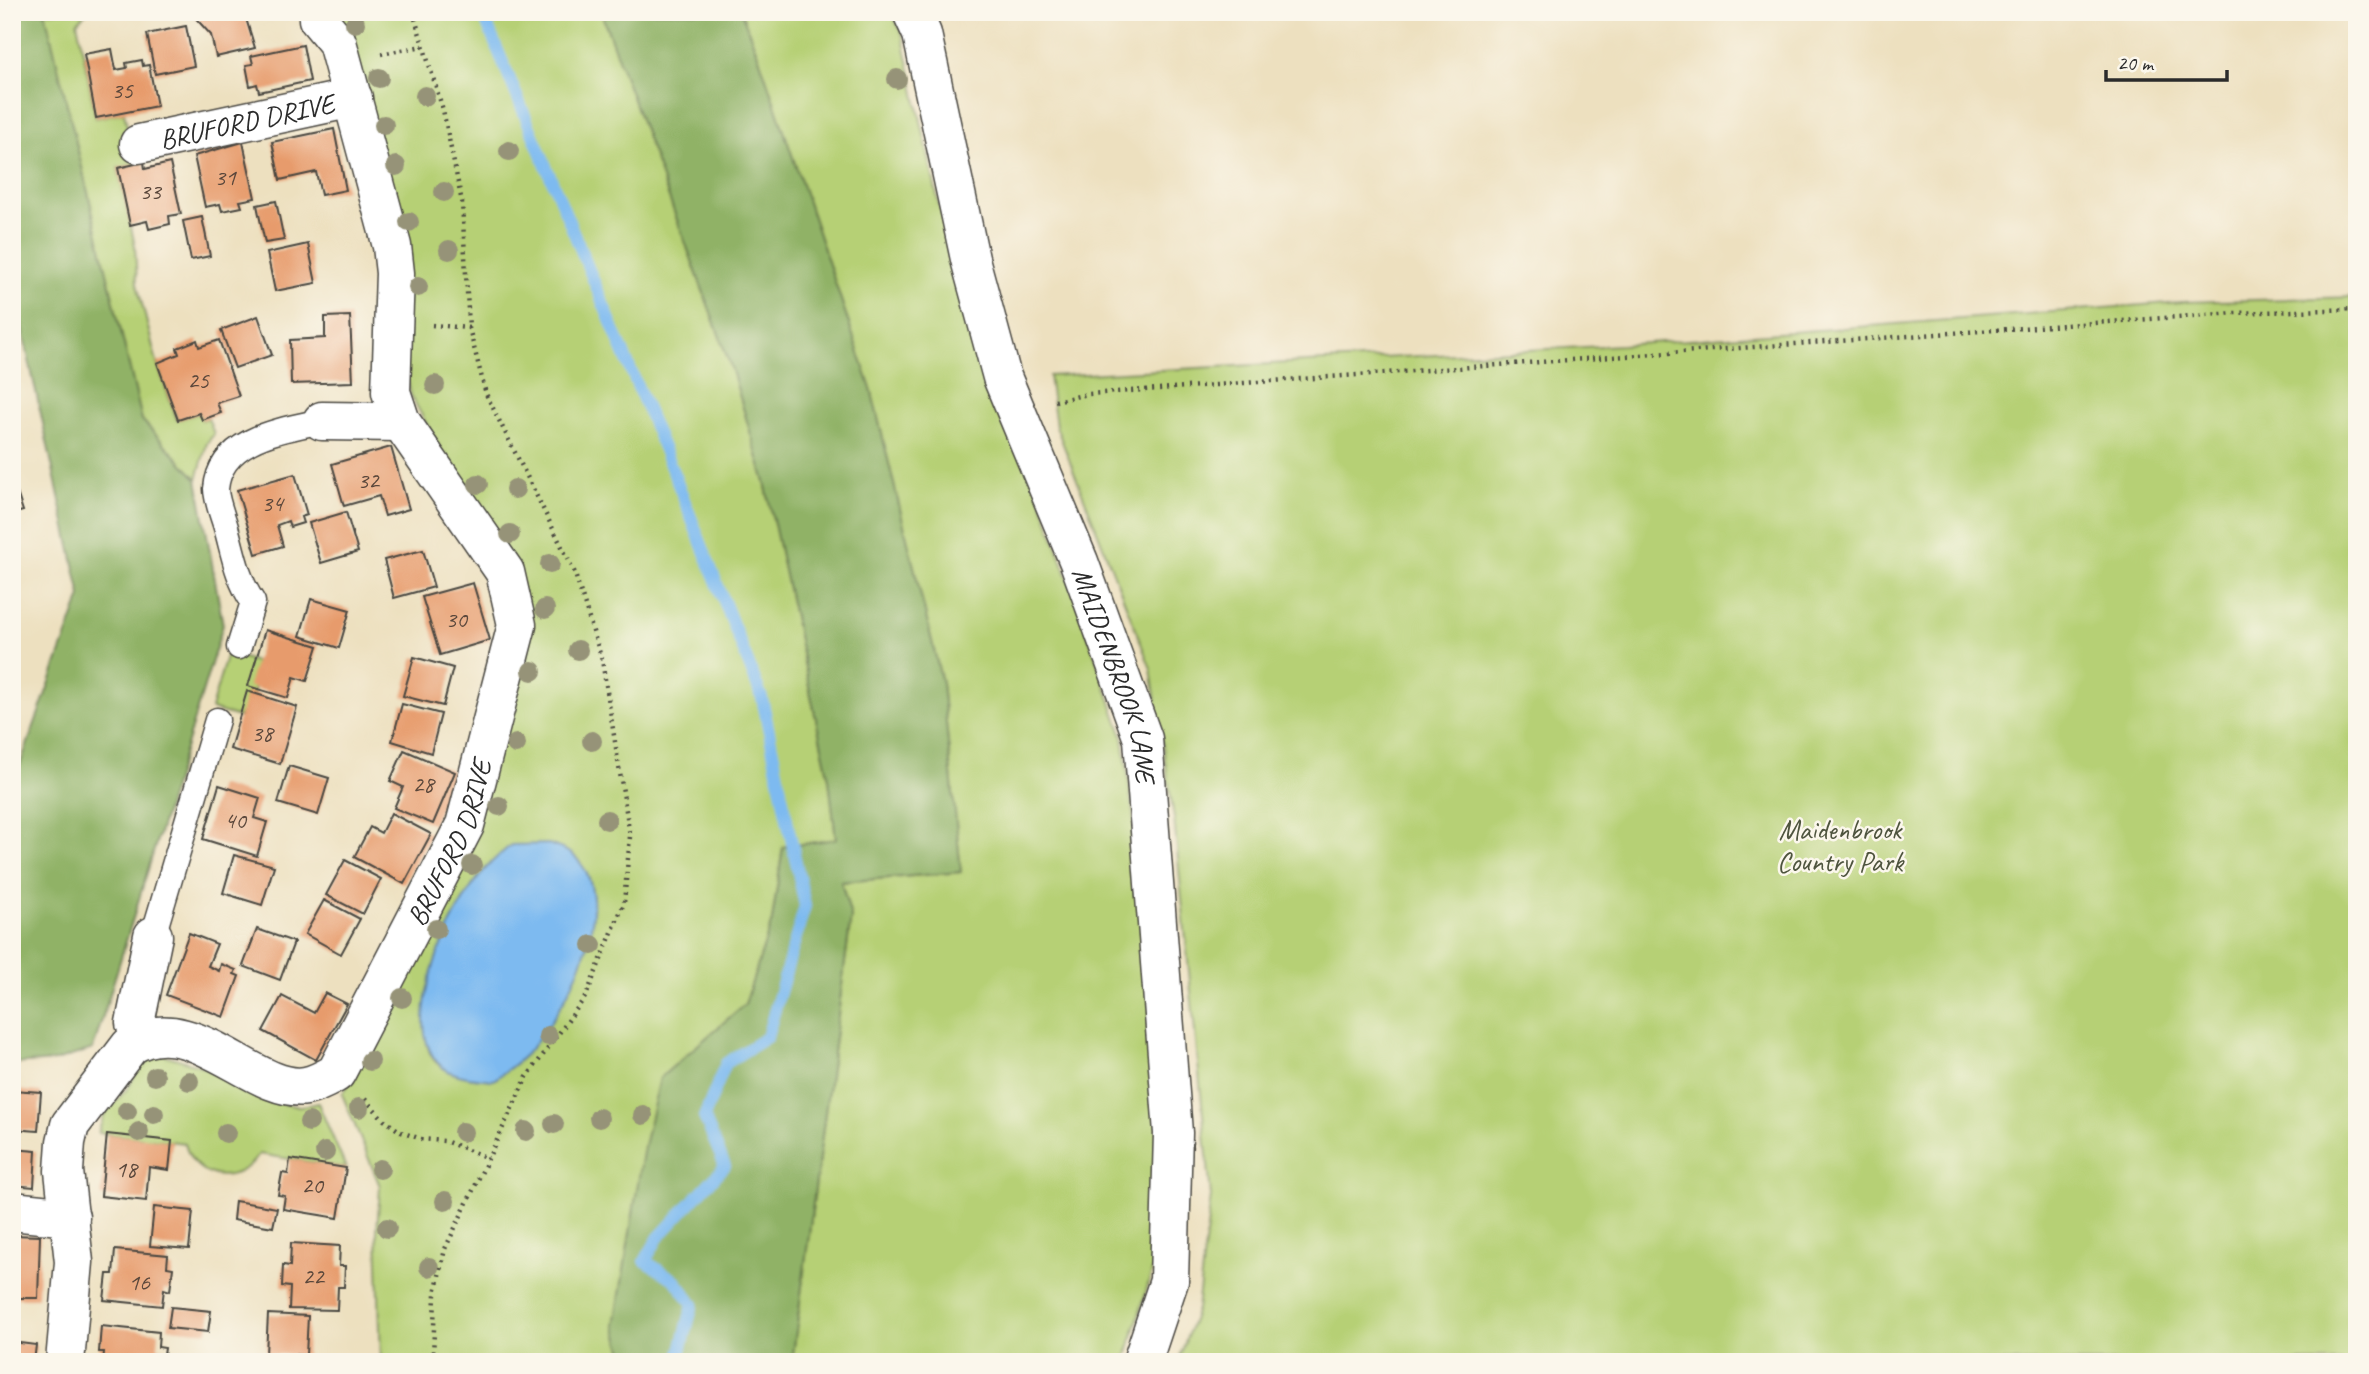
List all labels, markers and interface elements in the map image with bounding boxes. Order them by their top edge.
scale bar [2106,38,2227,82]
text: 20 m [2117,50,2155,76]
house number: 35 [111,75,134,105]
street label: BRUFORD DRIVE [156,84,340,157]
house number: 31 [214,162,237,192]
house number: 33 [139,176,163,206]
house number: 25 [187,365,210,395]
house number: 32 [357,465,381,495]
house number: 34 [261,488,285,518]
street label: MAIDENBROOK LANE [1065,562,1164,787]
house number: 30 [445,604,469,634]
house number: 38 [251,718,275,748]
street label: BRUFORD DRIVE [398,753,500,931]
house number: 28 [412,769,436,799]
house number: 40 [224,805,248,835]
park label: Maidenbrook Country Park [1777,812,1905,879]
house number: 18 [115,1154,139,1184]
house number: 20 [301,1170,325,1200]
house number: 22 [302,1261,326,1291]
house number: 16 [128,1267,151,1297]

